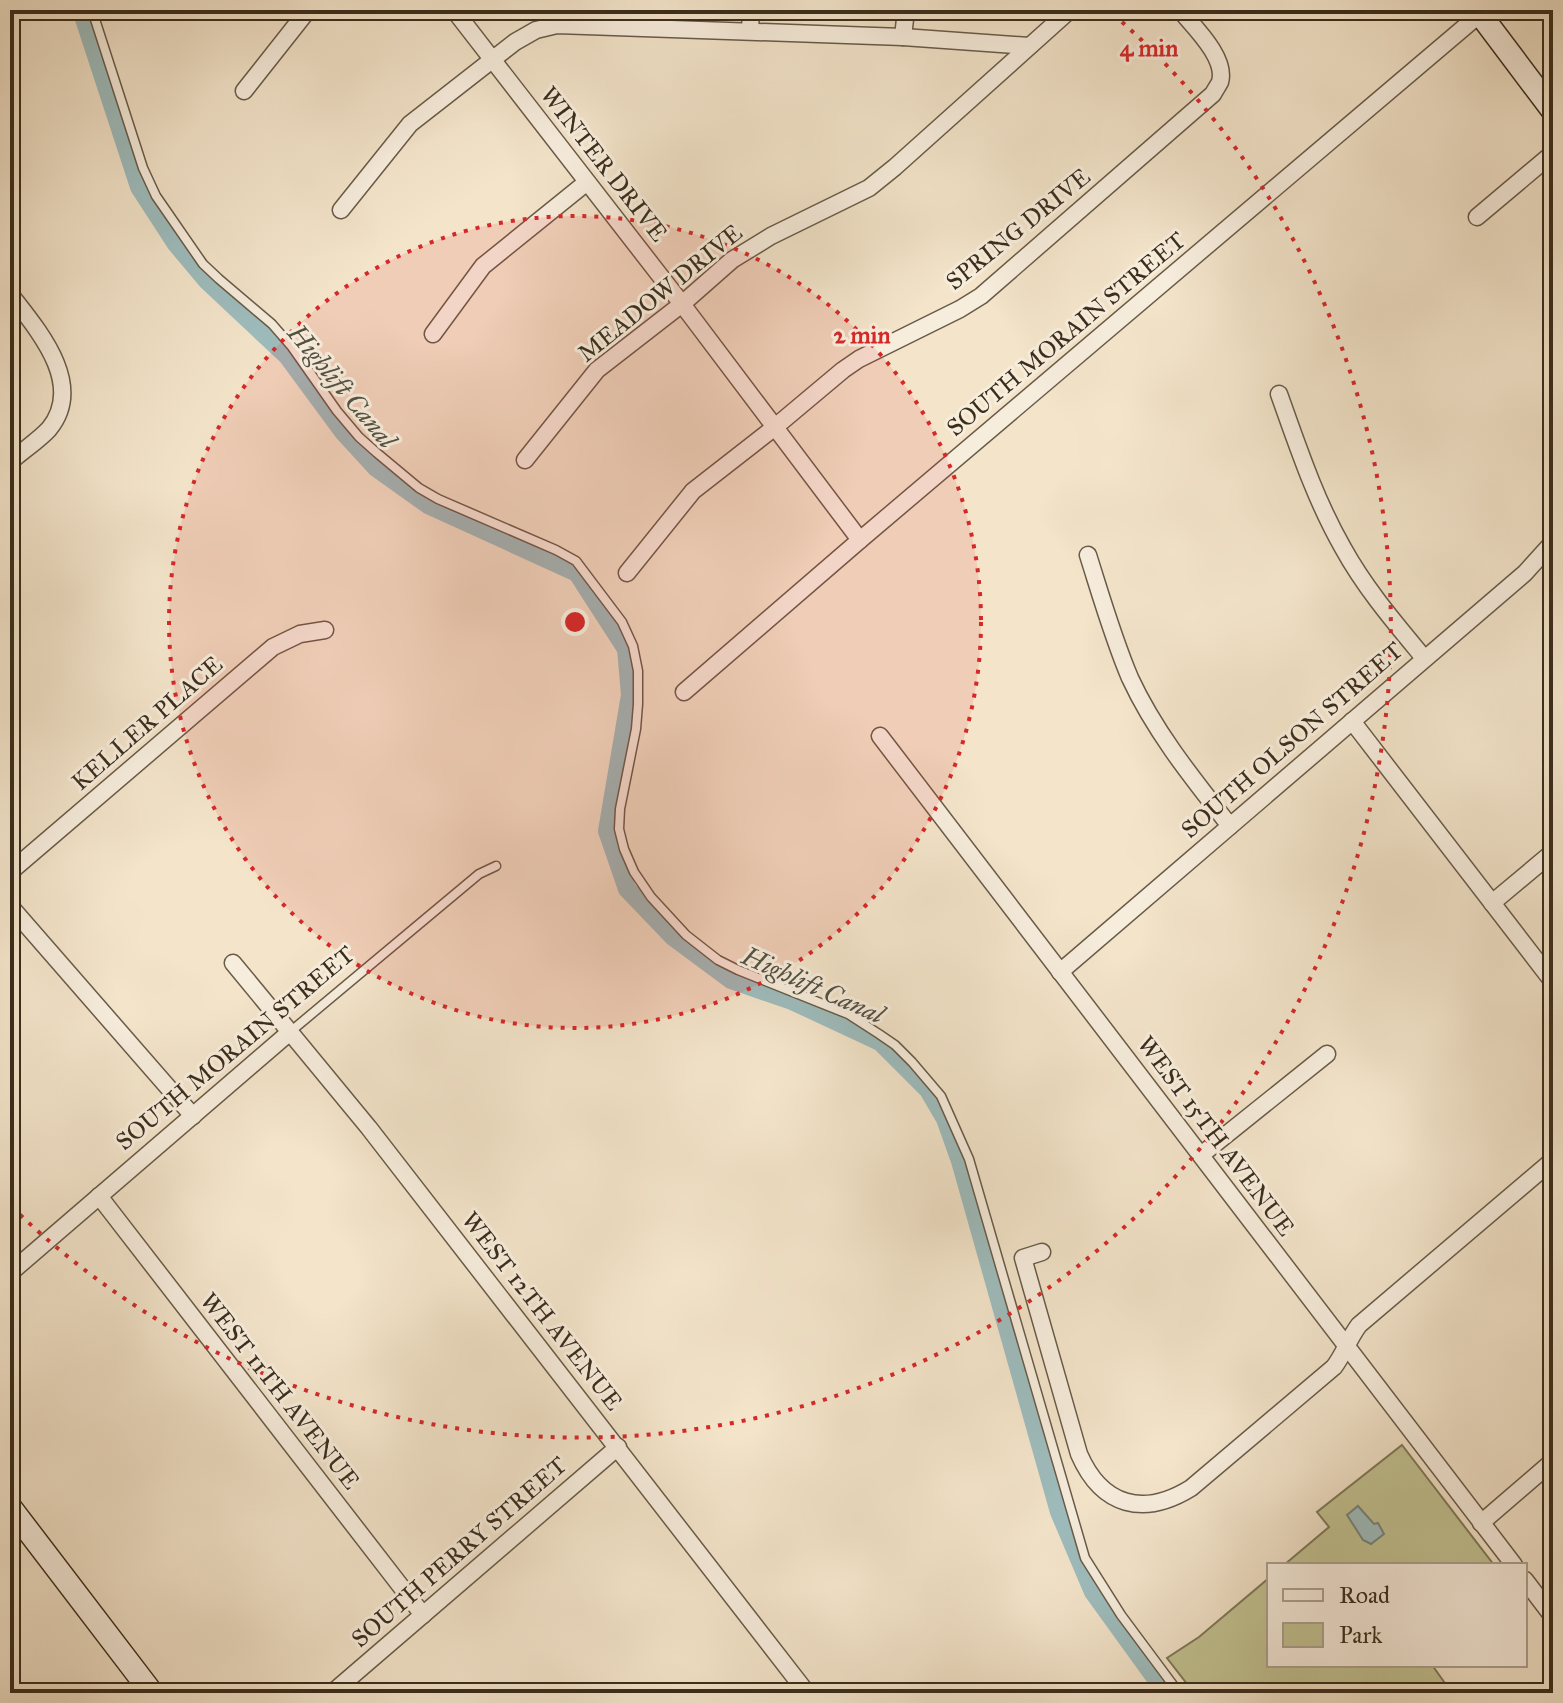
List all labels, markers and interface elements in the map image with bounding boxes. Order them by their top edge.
text: 4 min [1120,33,1178,63]
street label: WINTER DRIVE [534,80,674,248]
street label: SPRING DRIVE [940,162,1096,296]
street label: MEADOW DRIVE [572,218,748,368]
street label: SOUTH MORAIN STREET [940,225,1192,443]
water label: Highlift Canal [280,317,405,456]
text: 2 min [834,320,890,350]
centre of rings [561,608,589,636]
street label: SOUTH OLSON STREET [1175,635,1409,845]
street label: KELLER PLACE [65,649,229,797]
street label: SOUTH MORAIN STREET [109,939,361,1157]
water label: Highlift Canal [736,939,891,1031]
street label: WEST 15TH AVENUE [1131,1030,1301,1242]
street label: WEST 12TH AVENUE [455,1206,629,1416]
street label: WEST 11TH AVENUE [194,1287,366,1495]
street label: SOUTH PERRY STREET [345,1450,573,1654]
legend [1267,1563,1527,1667]
text: Road [1339,1580,1390,1610]
text: Park [1339,1620,1383,1650]

